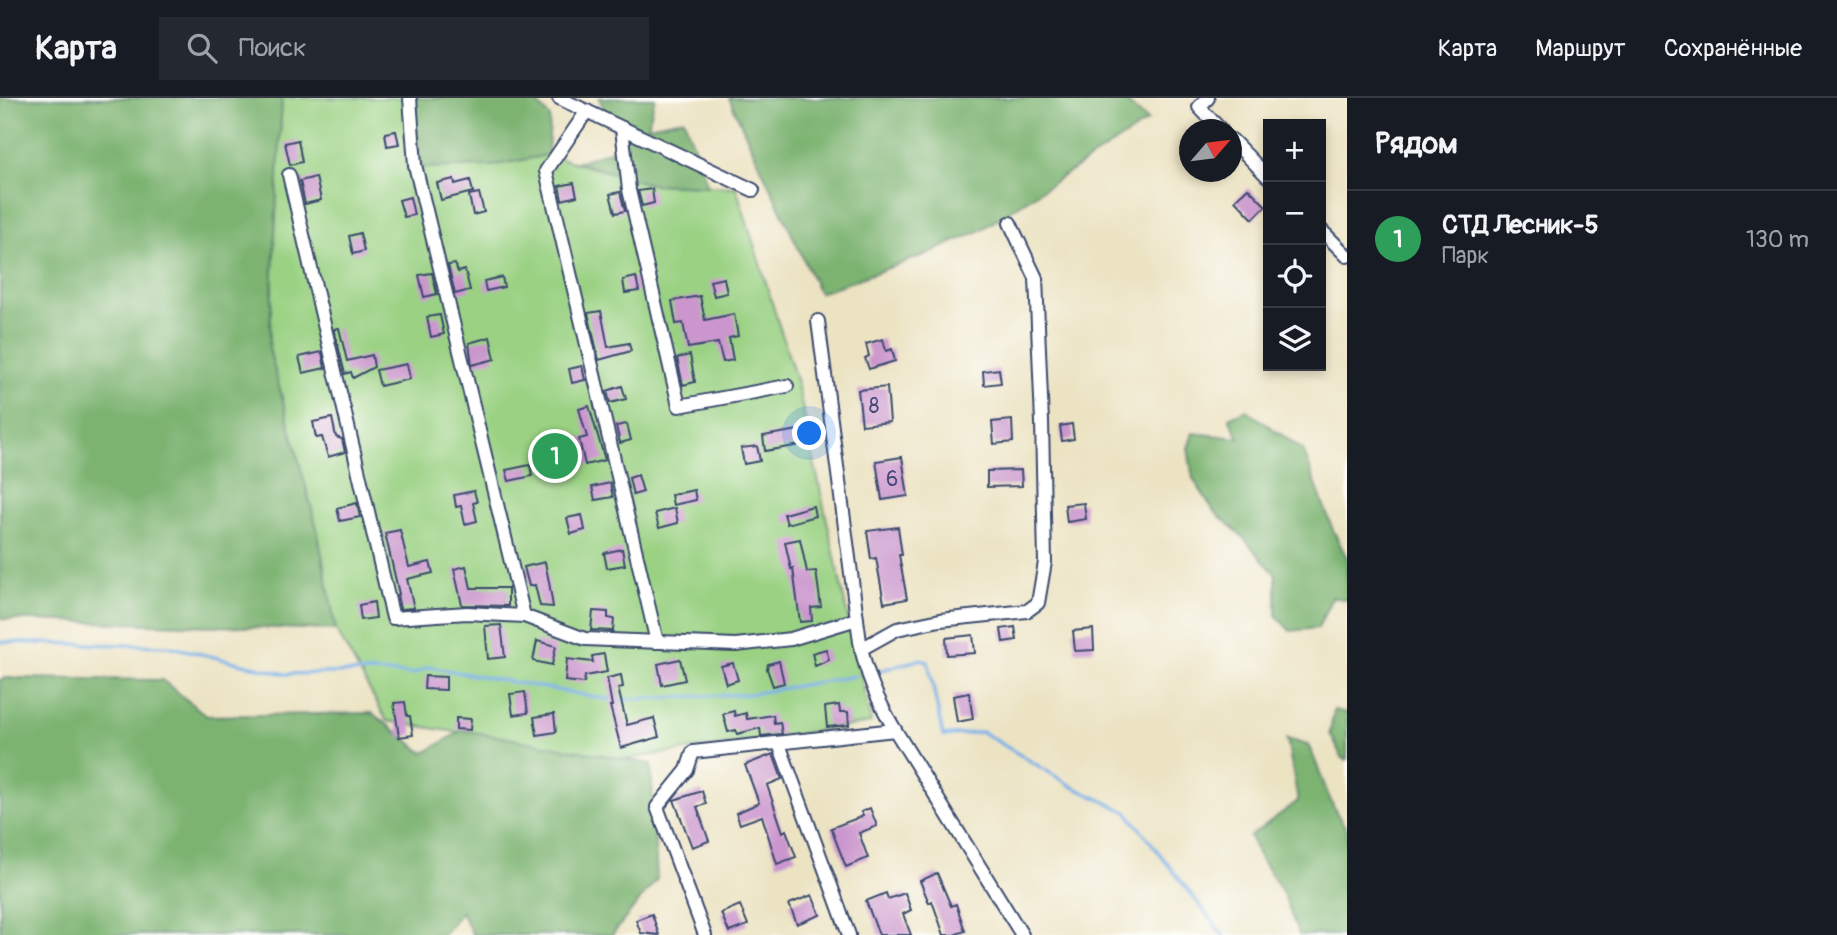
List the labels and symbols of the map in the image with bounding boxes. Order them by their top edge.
north arrow [1179,119,1242,182]
house number: 8 [869,393,879,420]
your location [792,416,826,450]
pin: 1 [532,430,578,482]
house number: 6 [886,466,898,493]

